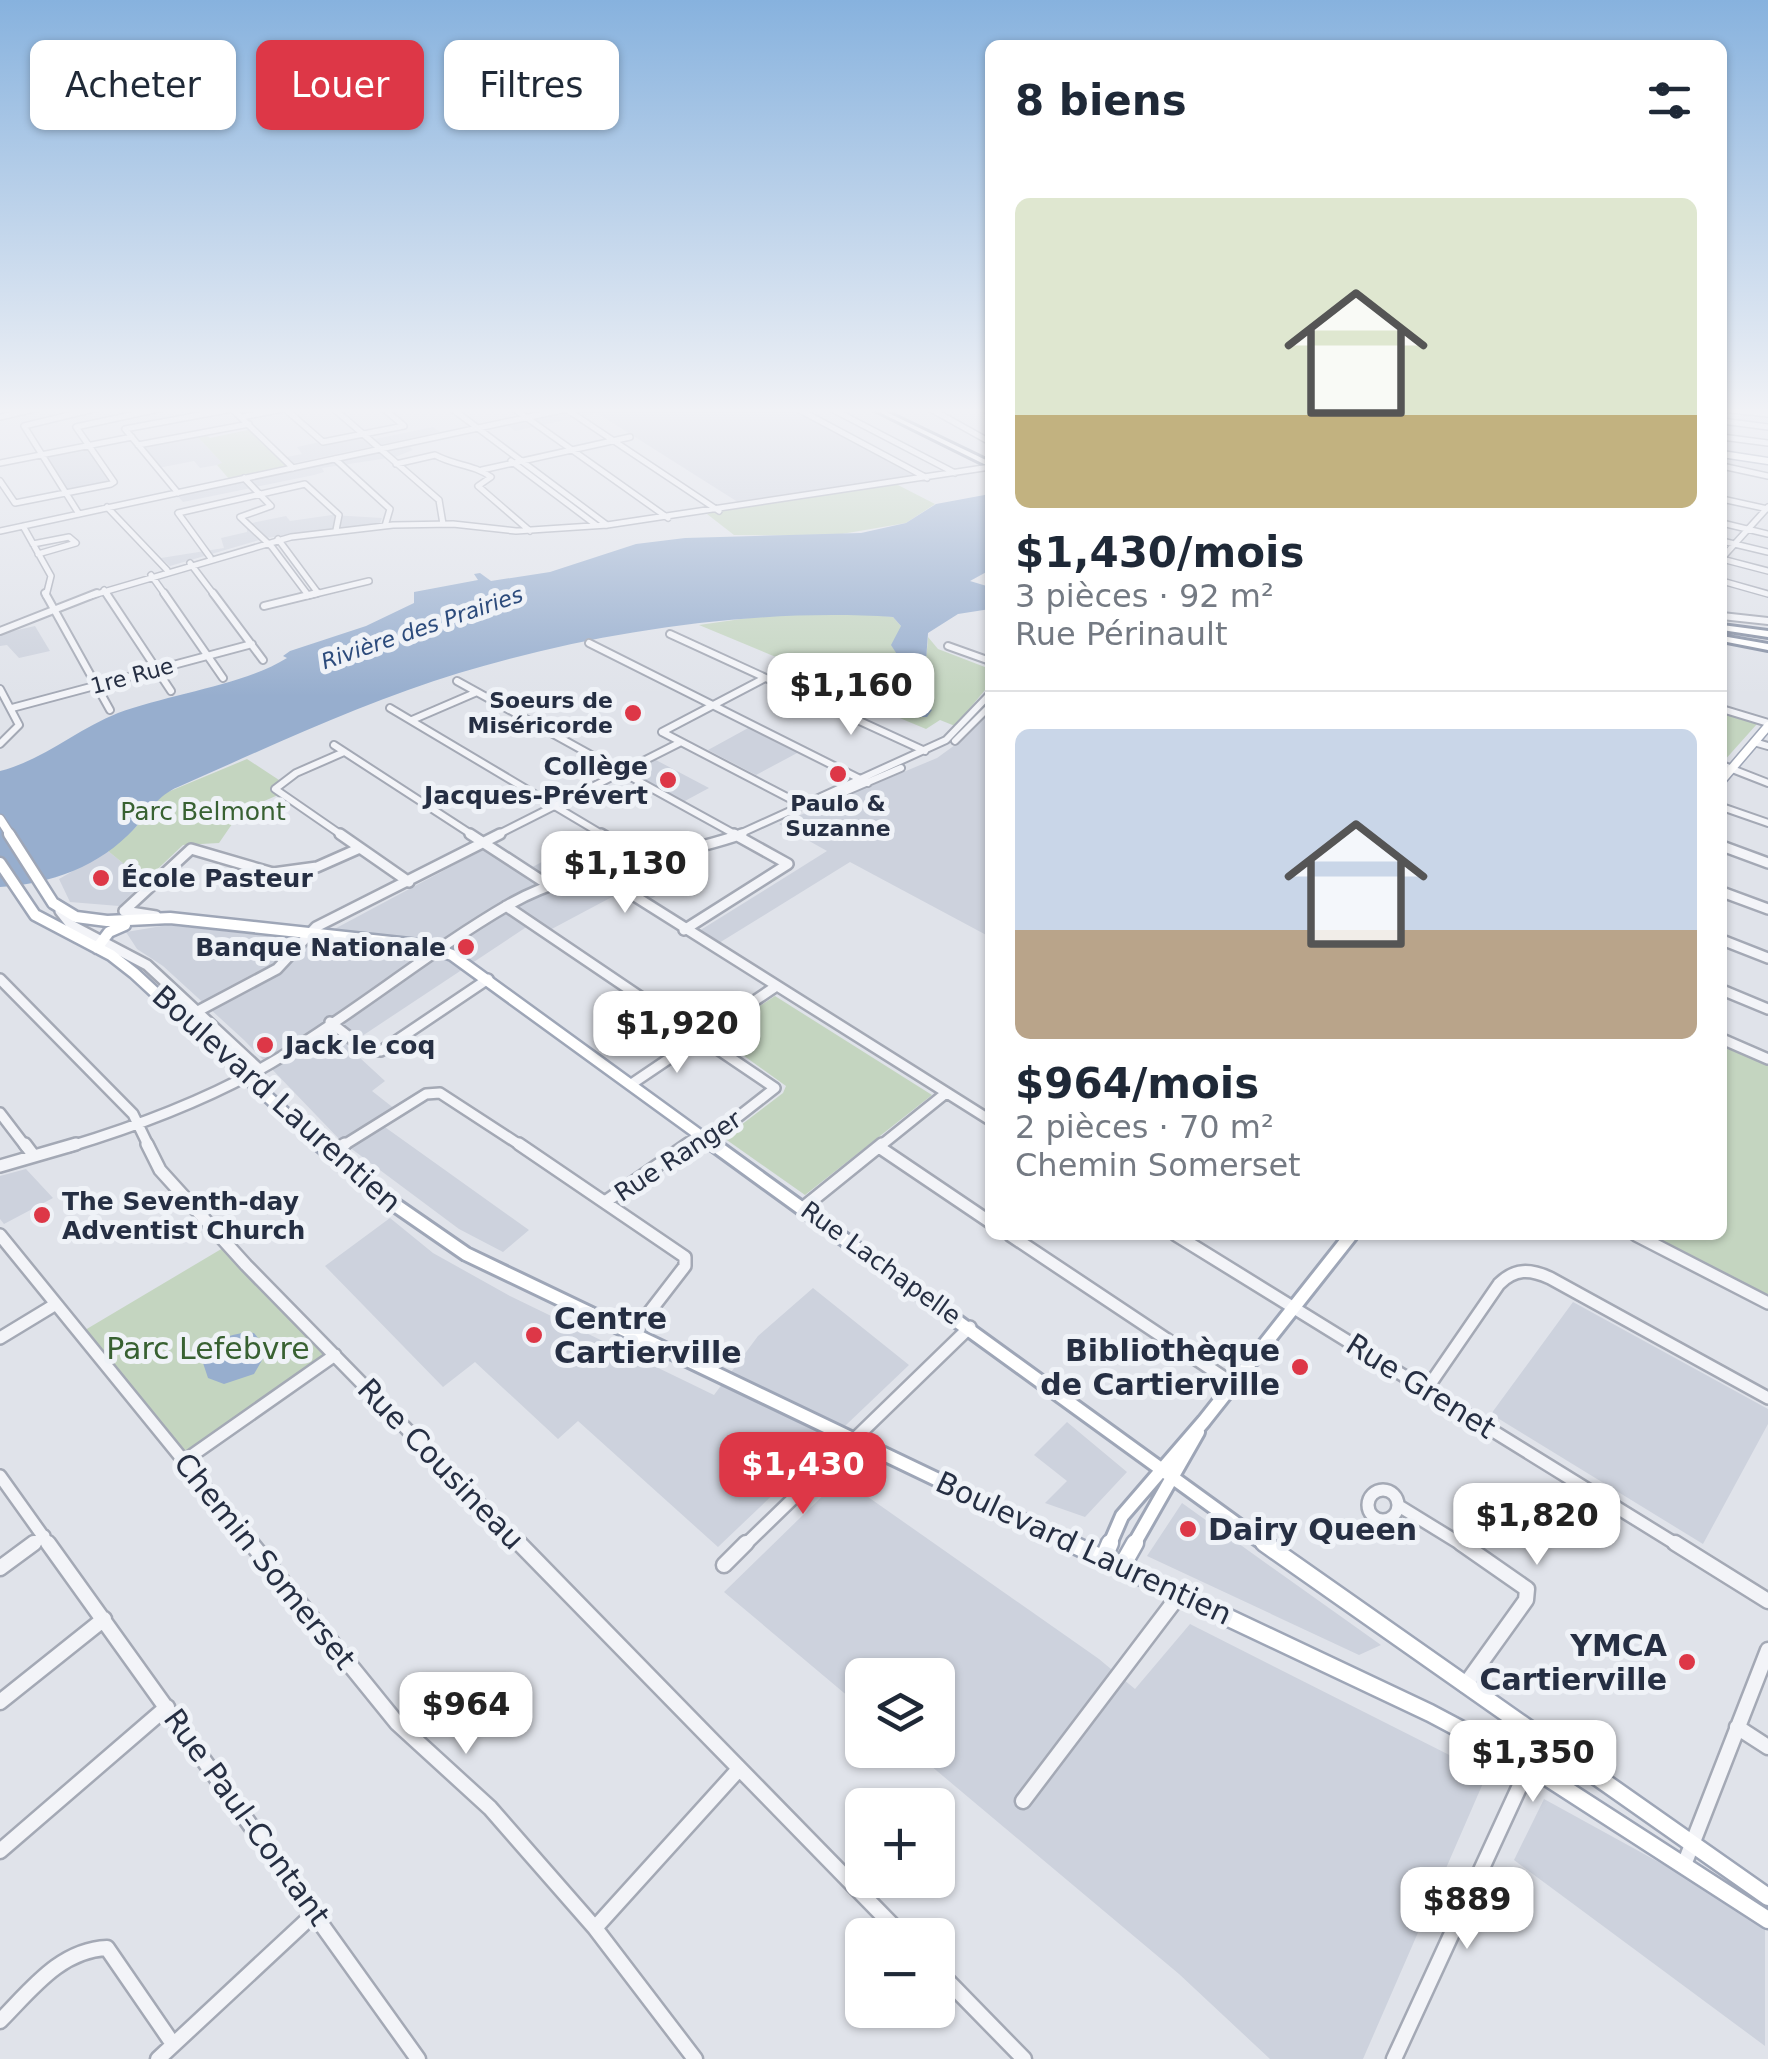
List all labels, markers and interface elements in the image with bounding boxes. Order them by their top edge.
chip: Acheter [30,40,236,130]
chip: Louer [256,40,424,130]
chip: Filtres [444,40,619,130]
icon: filters [1642,73,1697,128]
text: 8 biens [1015,76,1187,125]
icon: home [1266,263,1446,443]
text: $1,430/mois [1015,528,1304,577]
text: 3 pièces · 92 m² [1015,577,1274,615]
water label: Rivière des Prairies [318,582,526,674]
text: Rue Périnault [1015,615,1227,653]
street label: 1re Rue [88,653,176,699]
pin: $1,160 [770,653,932,738]
text: $1,160 [789,666,913,704]
place label: Soeurs de Miséricorde [467,688,613,738]
marker: Soeurs de Miséricorde [622,702,644,724]
place label: Collège Jacques-Prévert [422,752,648,810]
marker: Paulo & Suzanne [827,763,849,785]
marker: Collège Jacques-Prévert [657,769,679,791]
place label: Paulo & Suzanne [785,791,891,841]
icon: home [1266,794,1446,974]
park label: Parc Belmont [120,797,286,826]
pin: $1,130 [544,831,706,916]
text: $1,130 [563,844,687,882]
place label: École Pasteur [121,864,313,893]
marker: École Pasteur [90,867,112,889]
place label: Banque Nationale [195,933,446,962]
marker: Banque Nationale [455,936,477,958]
street label: Boulevard Laurentien [146,978,408,1220]
pin: $1,920 [596,991,758,1076]
text: $1,920 [615,1004,739,1042]
place label: Jack le coq [283,1031,435,1060]
marker: Jack le coq [254,1034,276,1056]
text: $964/mois [1015,1059,1259,1108]
street label: Rue Ranger [609,1104,747,1208]
text: 2 pièces · 70 m² [1015,1108,1274,1146]
text: Chemin Somerset [1015,1146,1301,1184]
place label: The Seventh-day Adventist Church [62,1187,305,1245]
street label: Rue Lachapelle [796,1195,966,1331]
marker: The Seventh-day Adventist Church [31,1204,53,1226]
place label: Centre Cartierville [554,1301,742,1370]
marker: Centre Cartierville [523,1324,545,1346]
street label: Rue Grenet [1340,1326,1502,1446]
park label: Parc Lefebvre [106,1331,310,1366]
place label: Bibliothèque de Cartierville [1040,1333,1280,1402]
marker: Bibliothèque de Cartierville [1289,1356,1311,1378]
street label: Rue Cousineau [351,1371,531,1557]
pin: $1,430 [722,1432,884,1517]
text: $1,430 [741,1445,865,1483]
street label: Chemin Somerset [167,1446,363,1676]
street label: Boulevard Laurentien [931,1464,1237,1632]
pin: $1,820 [1456,1483,1618,1568]
text: $1,820 [1475,1496,1599,1534]
place label: Dairy Queen [1208,1512,1417,1547]
marker: Dairy Queen [1177,1518,1199,1540]
place label: YMCA Cartierville [1479,1628,1668,1697]
marker: YMCA Cartierville [1676,1651,1698,1673]
map controls [845,1658,955,2028]
button: layers [845,1658,955,1768]
pin: $964 [407,1672,525,1757]
text: $964 [421,1685,511,1723]
street label: Rue Paul-Contant [157,1702,337,1932]
pin: $1,350 [1452,1720,1614,1805]
text: $1,350 [1471,1733,1595,1771]
button: + [845,1788,955,1898]
pin: $889 [1408,1867,1526,1952]
text: $889 [1422,1880,1512,1918]
button: − [845,1918,955,2028]

